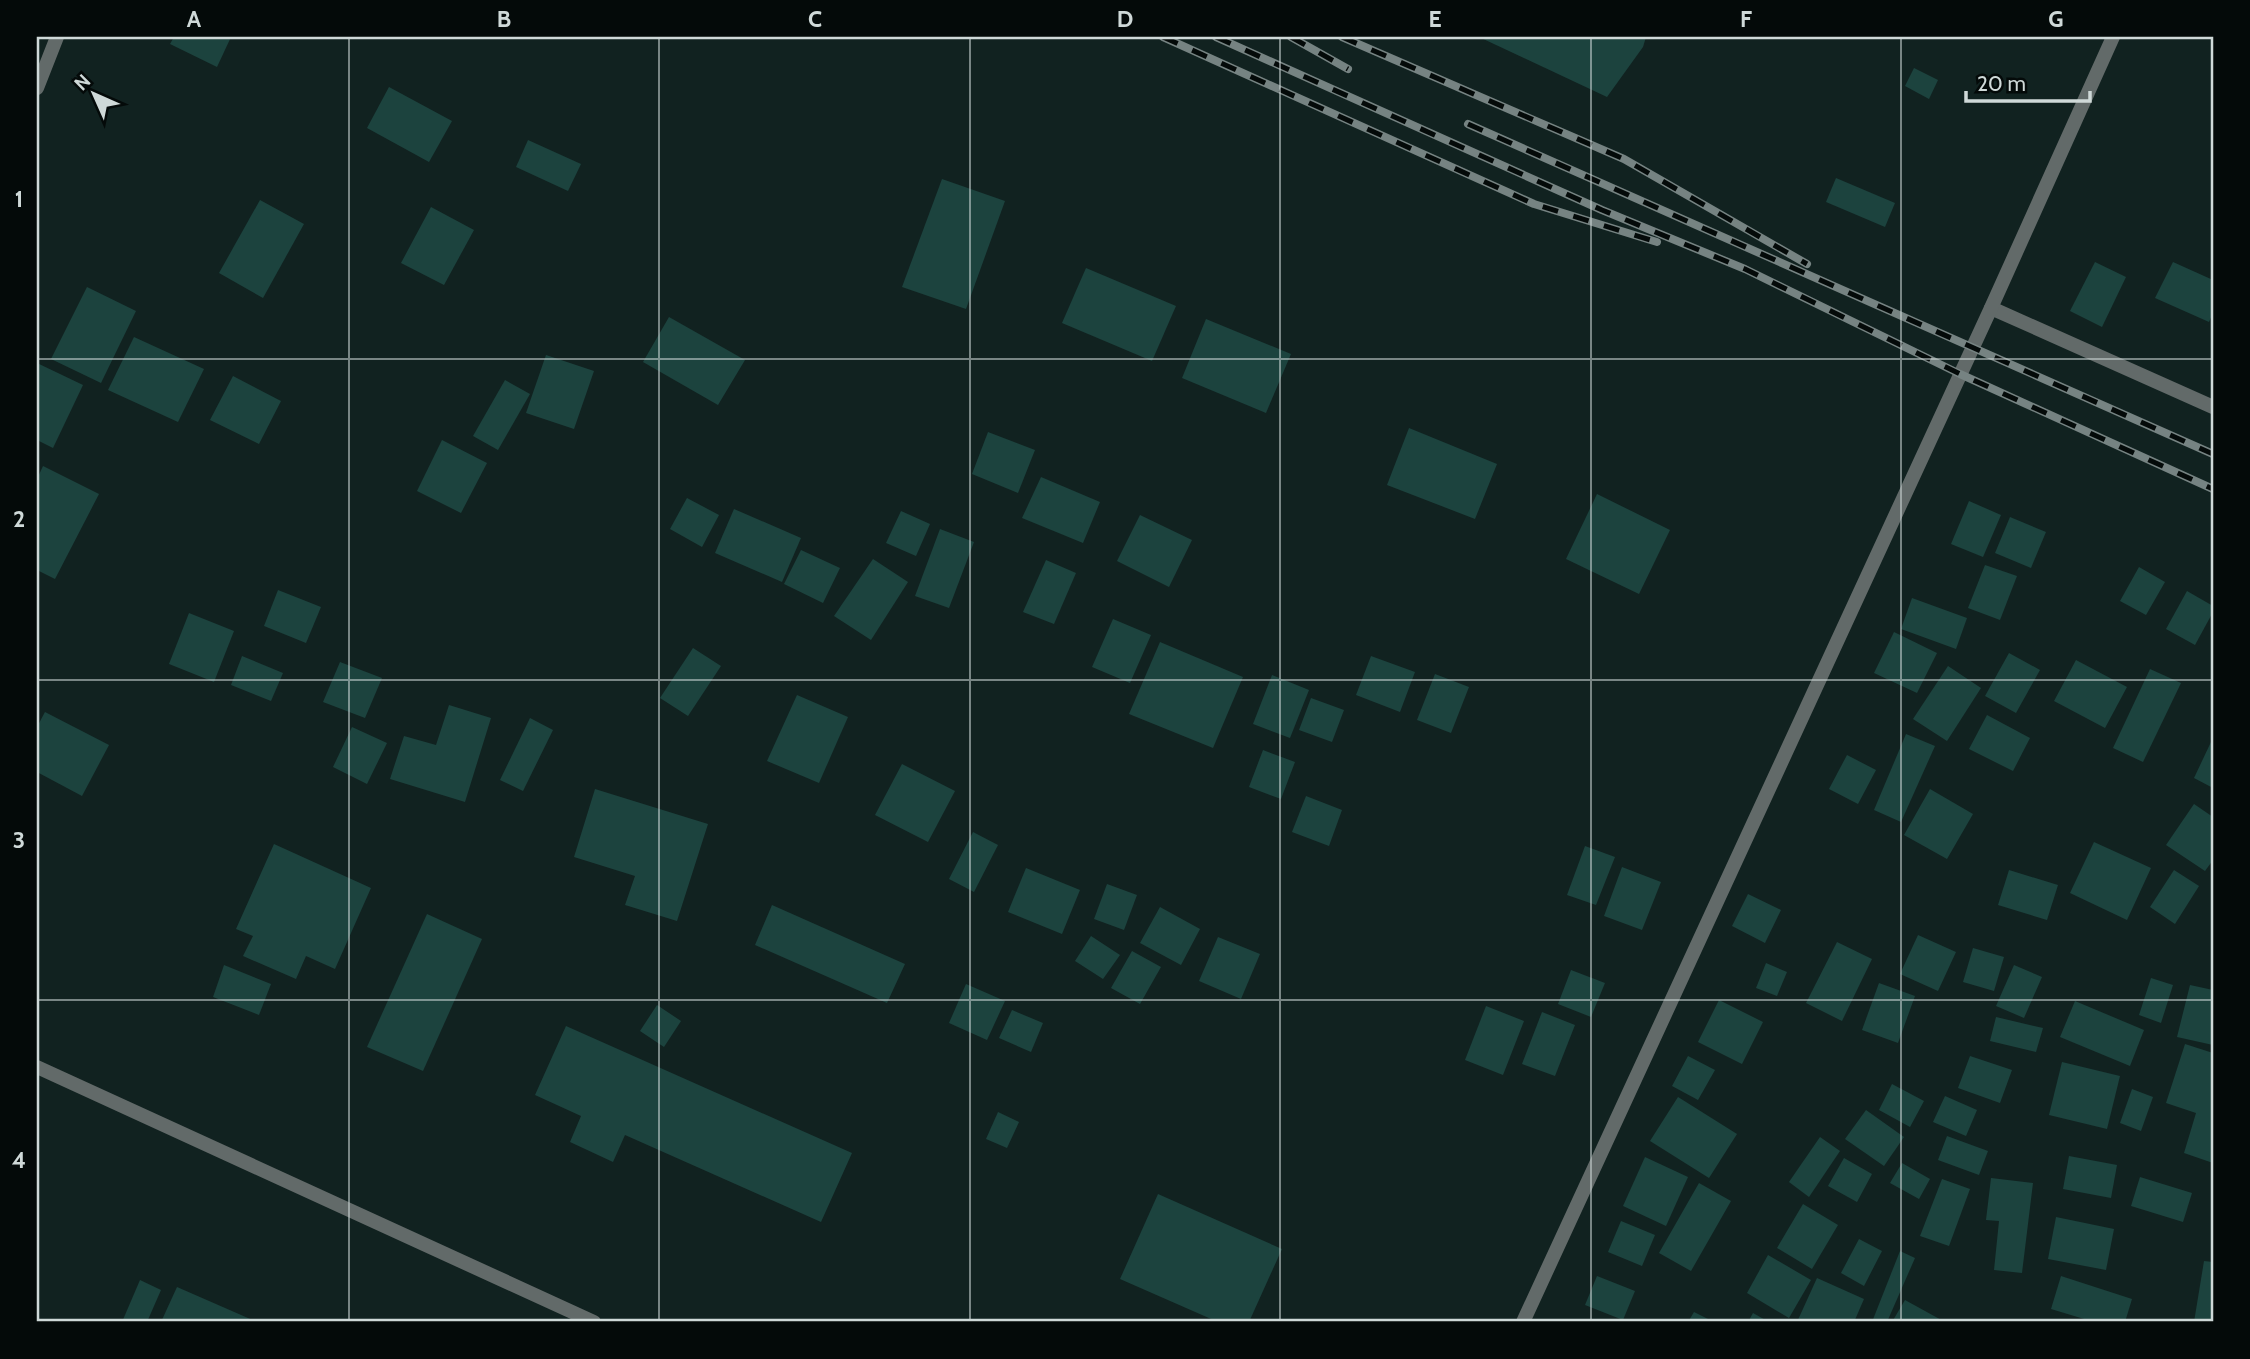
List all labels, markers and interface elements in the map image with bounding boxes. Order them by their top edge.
text: A [187,5,202,33]
text: B [497,5,511,33]
text: C [808,5,822,33]
text: D [1117,5,1133,33]
text: E [1428,5,1442,33]
text: F [1740,5,1752,33]
text: G [2048,5,2064,33]
north arrow [60,60,130,130]
scale bar [1966,60,2091,104]
text: N [69,69,95,95]
text: 20 m [1977,71,2026,96]
text: 1 [15,185,23,213]
text: 2 [13,505,25,533]
text: 3 [13,826,25,854]
text: 4 [12,1146,26,1174]

